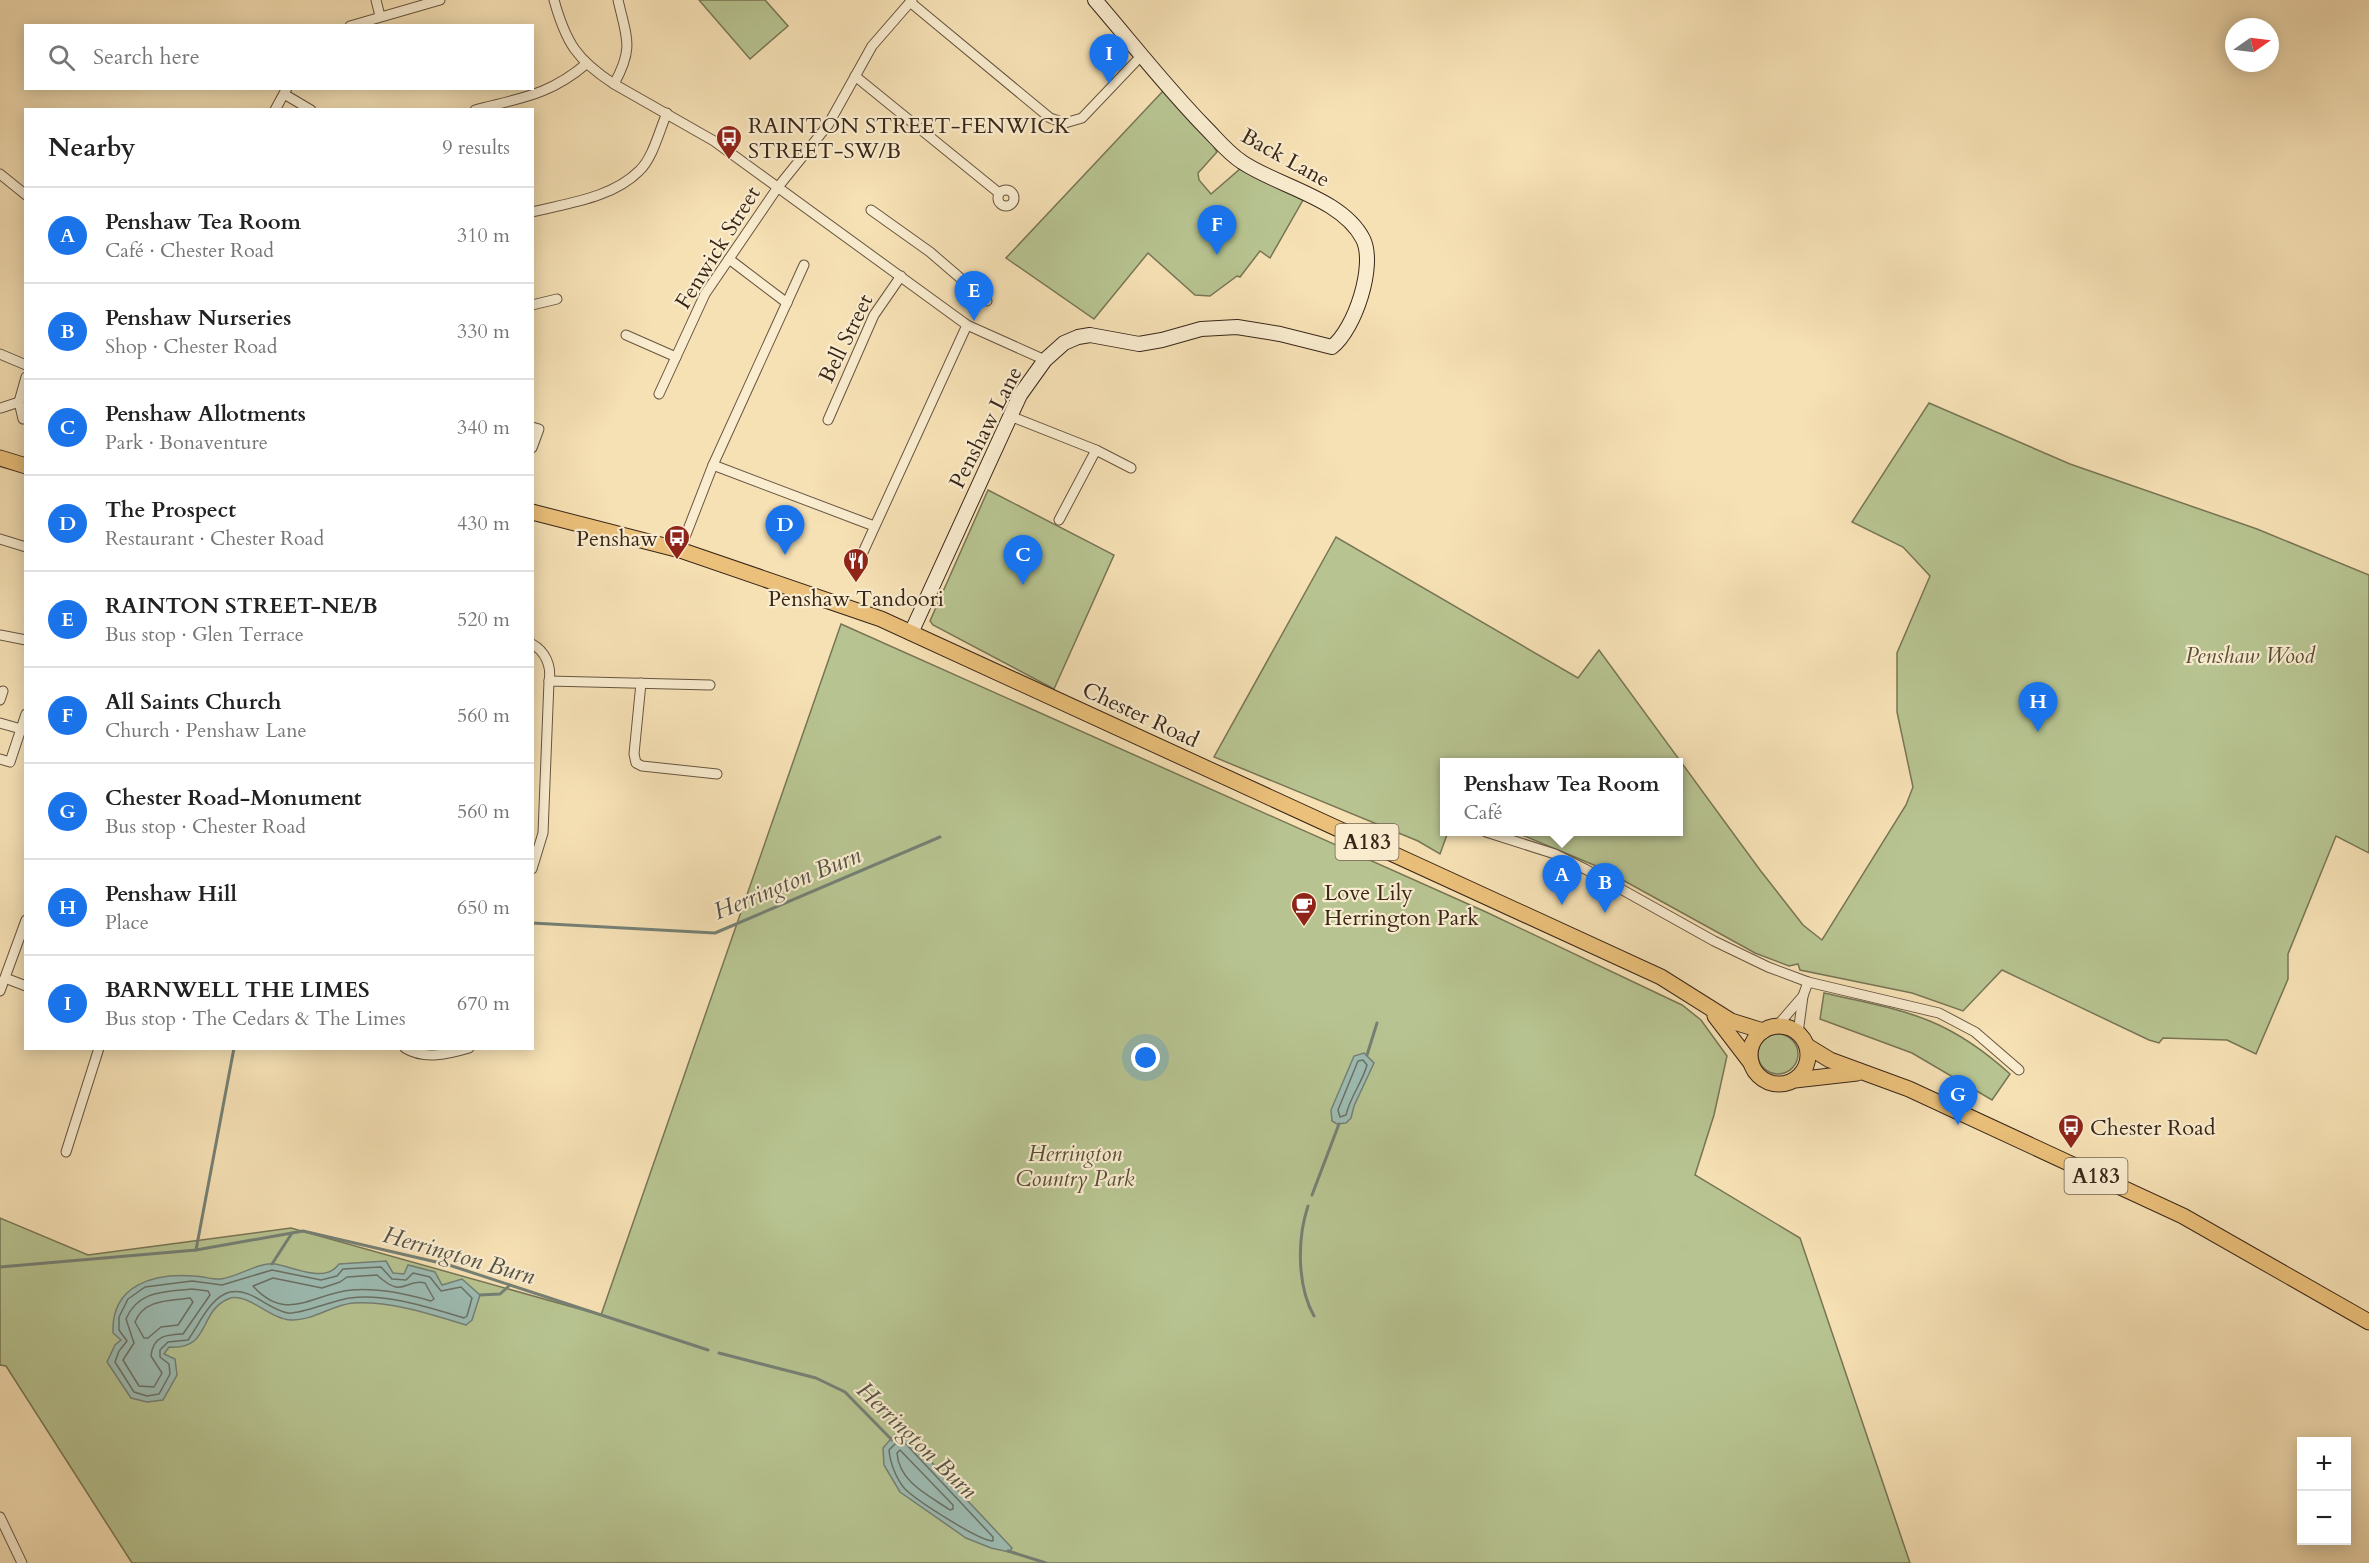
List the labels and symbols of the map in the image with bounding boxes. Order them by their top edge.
north arrow [2225,18,2279,72]
pin: I [1090,34,1128,84]
place label: RAINTON STREET-FENWICK STREET-SW/B [748,111,1071,166]
street label: Back Lane [1236,121,1335,195]
bus stop icon: RAINTON STREET-FENWICK STREET-SW/B [714,123,744,161]
street label: Fenwick Street [668,180,768,315]
pin: F [1198,206,1236,255]
pin: E [954,272,994,321]
street label: Bell Street [812,289,880,388]
street label: Penshaw Lane [942,361,1030,494]
pin: D [766,506,804,555]
bus stop icon: Penshaw [662,523,692,561]
place label: Penshaw [576,524,658,554]
pin: C [1004,536,1042,585]
restaurant icon: Penshaw Tandoori [841,546,871,584]
place label: Penshaw Tandoori [768,584,944,614]
park label: Penshaw Wood [2185,641,2316,671]
street label: Chester Road [1077,675,1204,755]
pin: H [2018,682,2058,732]
road number: A183 [1336,824,1398,860]
water label: Herrington Burn [708,839,866,928]
pin: A [1542,856,1582,905]
pin: B [1586,864,1624,913]
place label: Love Lily Herrington Park [1324,878,1479,933]
cafe icon: Love Lily Herrington Park [1289,890,1319,928]
your location [1131,1043,1160,1072]
pin: G [1938,1076,1978,1125]
bus stop icon: Chester Road [2056,1112,2086,1150]
place label: Chester Road [2090,1113,2216,1143]
park label: Herrington Country Park [1016,1139,1135,1194]
road number: A183 [2064,1158,2128,1194]
water label: Herrington Burn [379,1218,539,1293]
water label: Herrington Burn [849,1374,985,1507]

